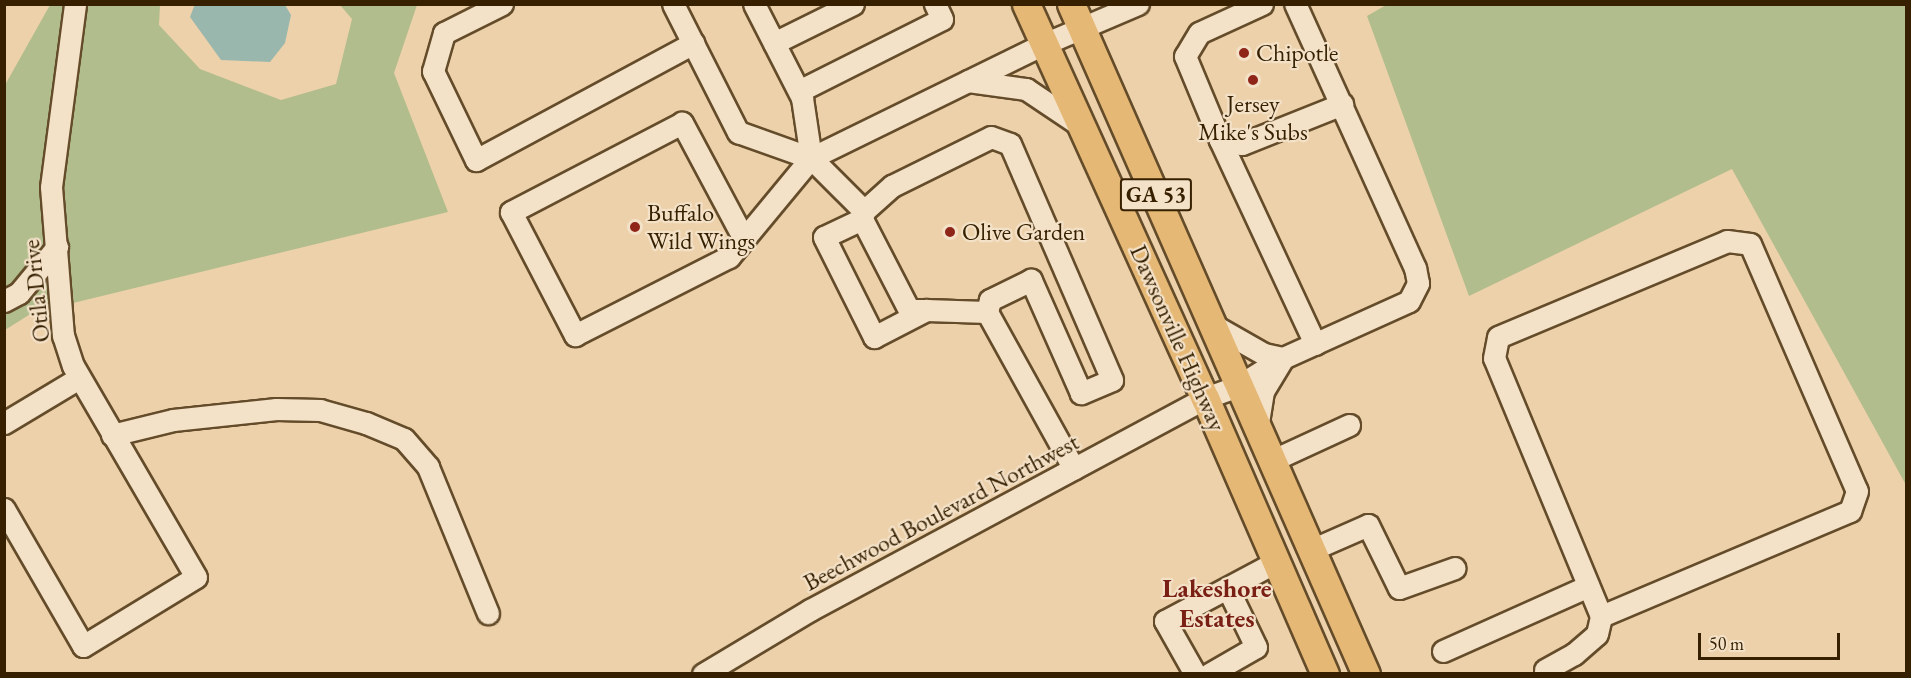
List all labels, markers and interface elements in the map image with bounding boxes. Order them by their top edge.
place label: Chipotle [1256,39,1338,67]
marker: Chipotle [1237,46,1251,60]
marker: Jersey Mike's Subs [1246,73,1260,87]
place label: Jersey Mike's Subs [1198,90,1308,146]
road number: GA 53 [1118,176,1194,214]
place label: Buffalo Wild Wings [647,199,755,255]
place label: Olive Garden [962,218,1085,246]
marker: Buffalo Wild Wings [628,220,642,234]
marker: Olive Garden [943,225,957,239]
street label: Otila Drive [16,238,56,344]
street label: Dawsonville Highway [1124,240,1232,436]
street label: Beechwood Boulevard Northwest [798,427,1084,597]
district label: Lakeshore Estates [1162,573,1272,634]
scale bar [1701,621,1844,659]
text: 50 m [1709,632,1744,655]

